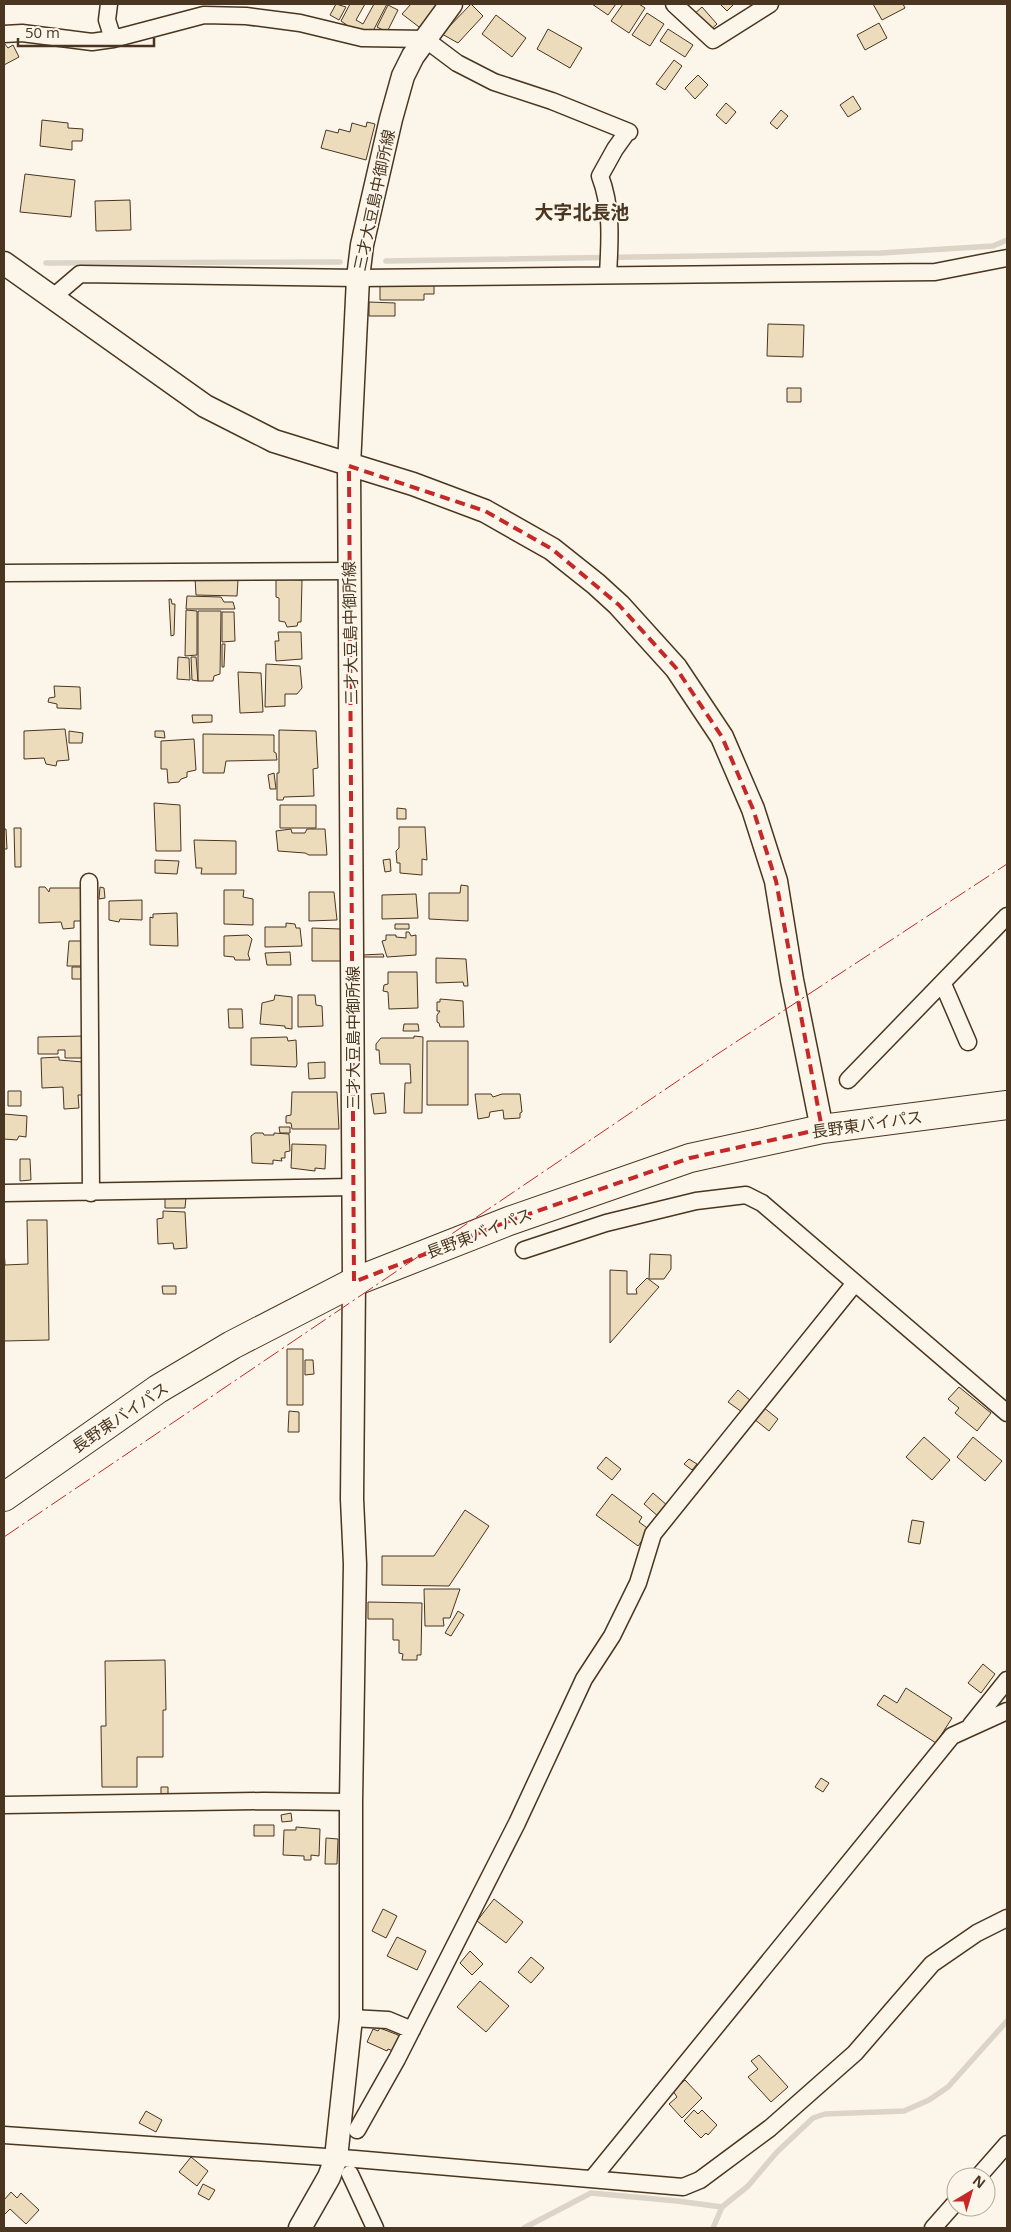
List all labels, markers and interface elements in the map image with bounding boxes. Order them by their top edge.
scale bar [18,15,154,47]
text: 50 m [25,22,60,42]
street label: 三才大豆島中御所線 [348,127,400,273]
district label: 大字北長池 [534,199,630,225]
street label: 三才大豆島中御所線 [338,561,362,705]
street label: 三才大豆島中御所線 [342,966,364,1110]
street label: 長野東バイパス [810,1105,924,1143]
street label: 長野東バイパス [423,1203,535,1263]
street label: 長野東バイパス [68,1377,172,1457]
north arrow [946,2167,996,2217]
text: N [969,2170,990,2192]

